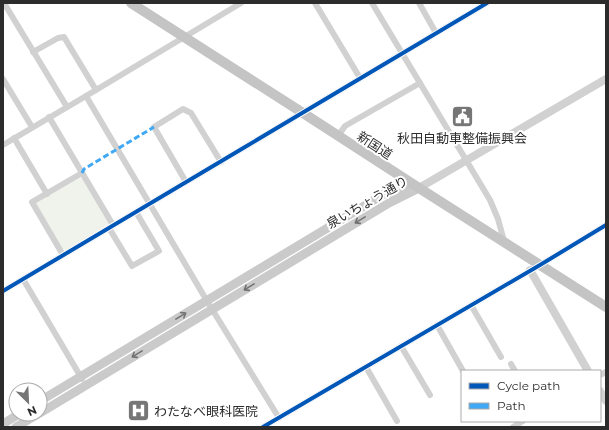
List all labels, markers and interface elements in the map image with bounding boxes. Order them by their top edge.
public building icon: 秋田自動車整備振興会 [449,103,475,129]
street label: 新国道 [354,128,396,162]
place label: 秋田自動車整備振興会 [397,130,527,146]
street label: 泉いちょう通り [324,172,410,232]
one-way arrow [354,217,366,225]
one-way arrow [243,284,255,292]
one-way arrow [175,312,187,320]
one-way arrow [131,351,143,359]
legend [461,370,601,422]
text: Cycle path [497,378,560,393]
north arrow [8,382,48,422]
hospital icon: わたなべ眼科医院 [125,398,151,424]
text: Path [497,398,526,413]
text: N [25,403,39,419]
place label: わたなべ眼科医院 [154,403,258,419]

